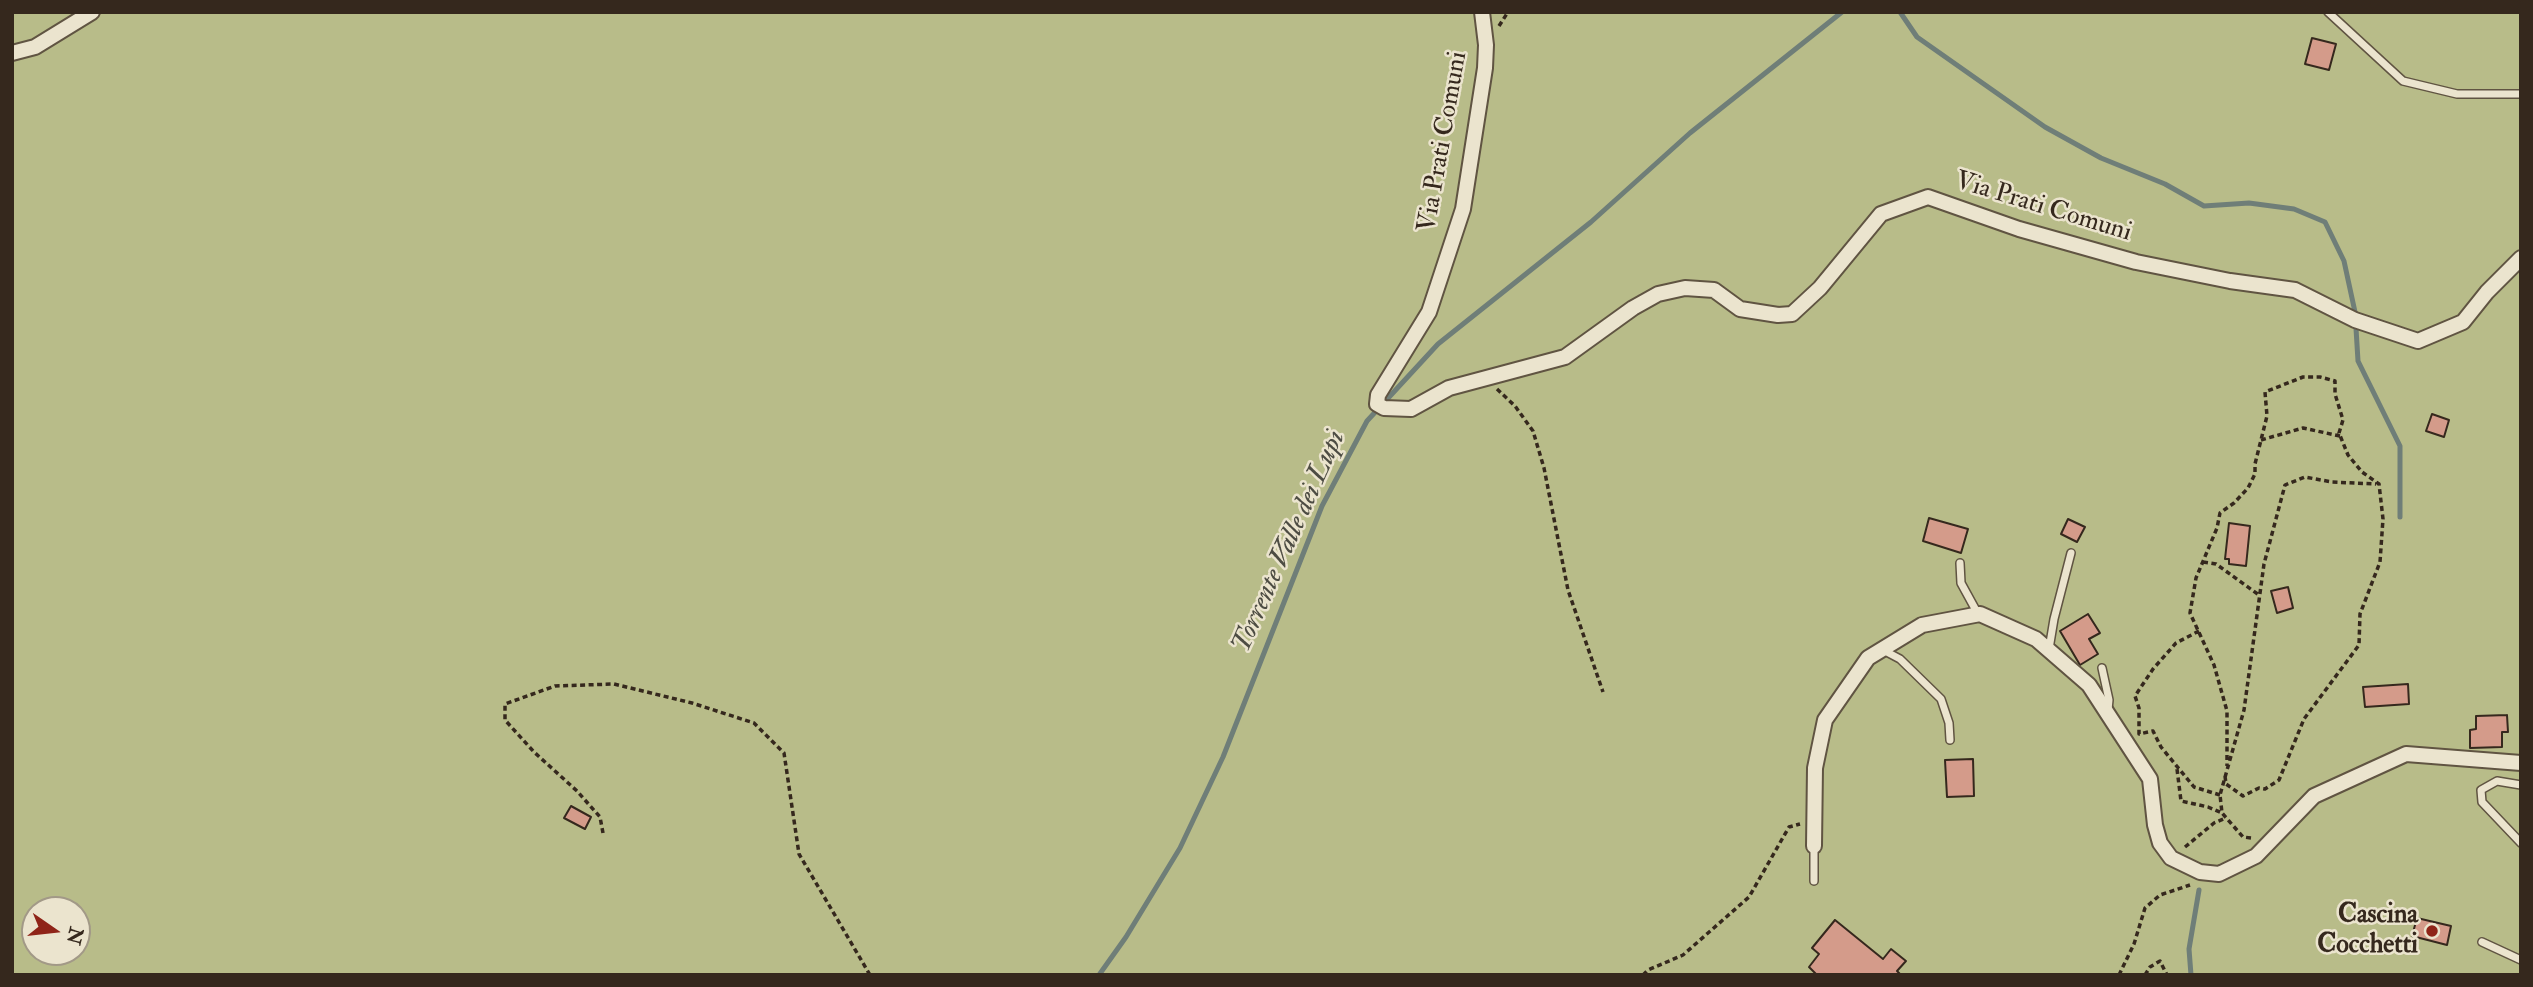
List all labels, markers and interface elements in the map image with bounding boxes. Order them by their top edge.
street label: Via Prati Comuni [1413,49,1475,235]
street label: Via Prati Comuni [1951,166,2135,250]
water label: Torrente Valle dei Lupi [1226,426,1354,658]
north arrow [21,896,91,966]
place label: Cascina Cocchetti [2317,900,2418,962]
marker: Cascina Cocchetti [2424,923,2440,939]
text: N [61,924,88,947]

